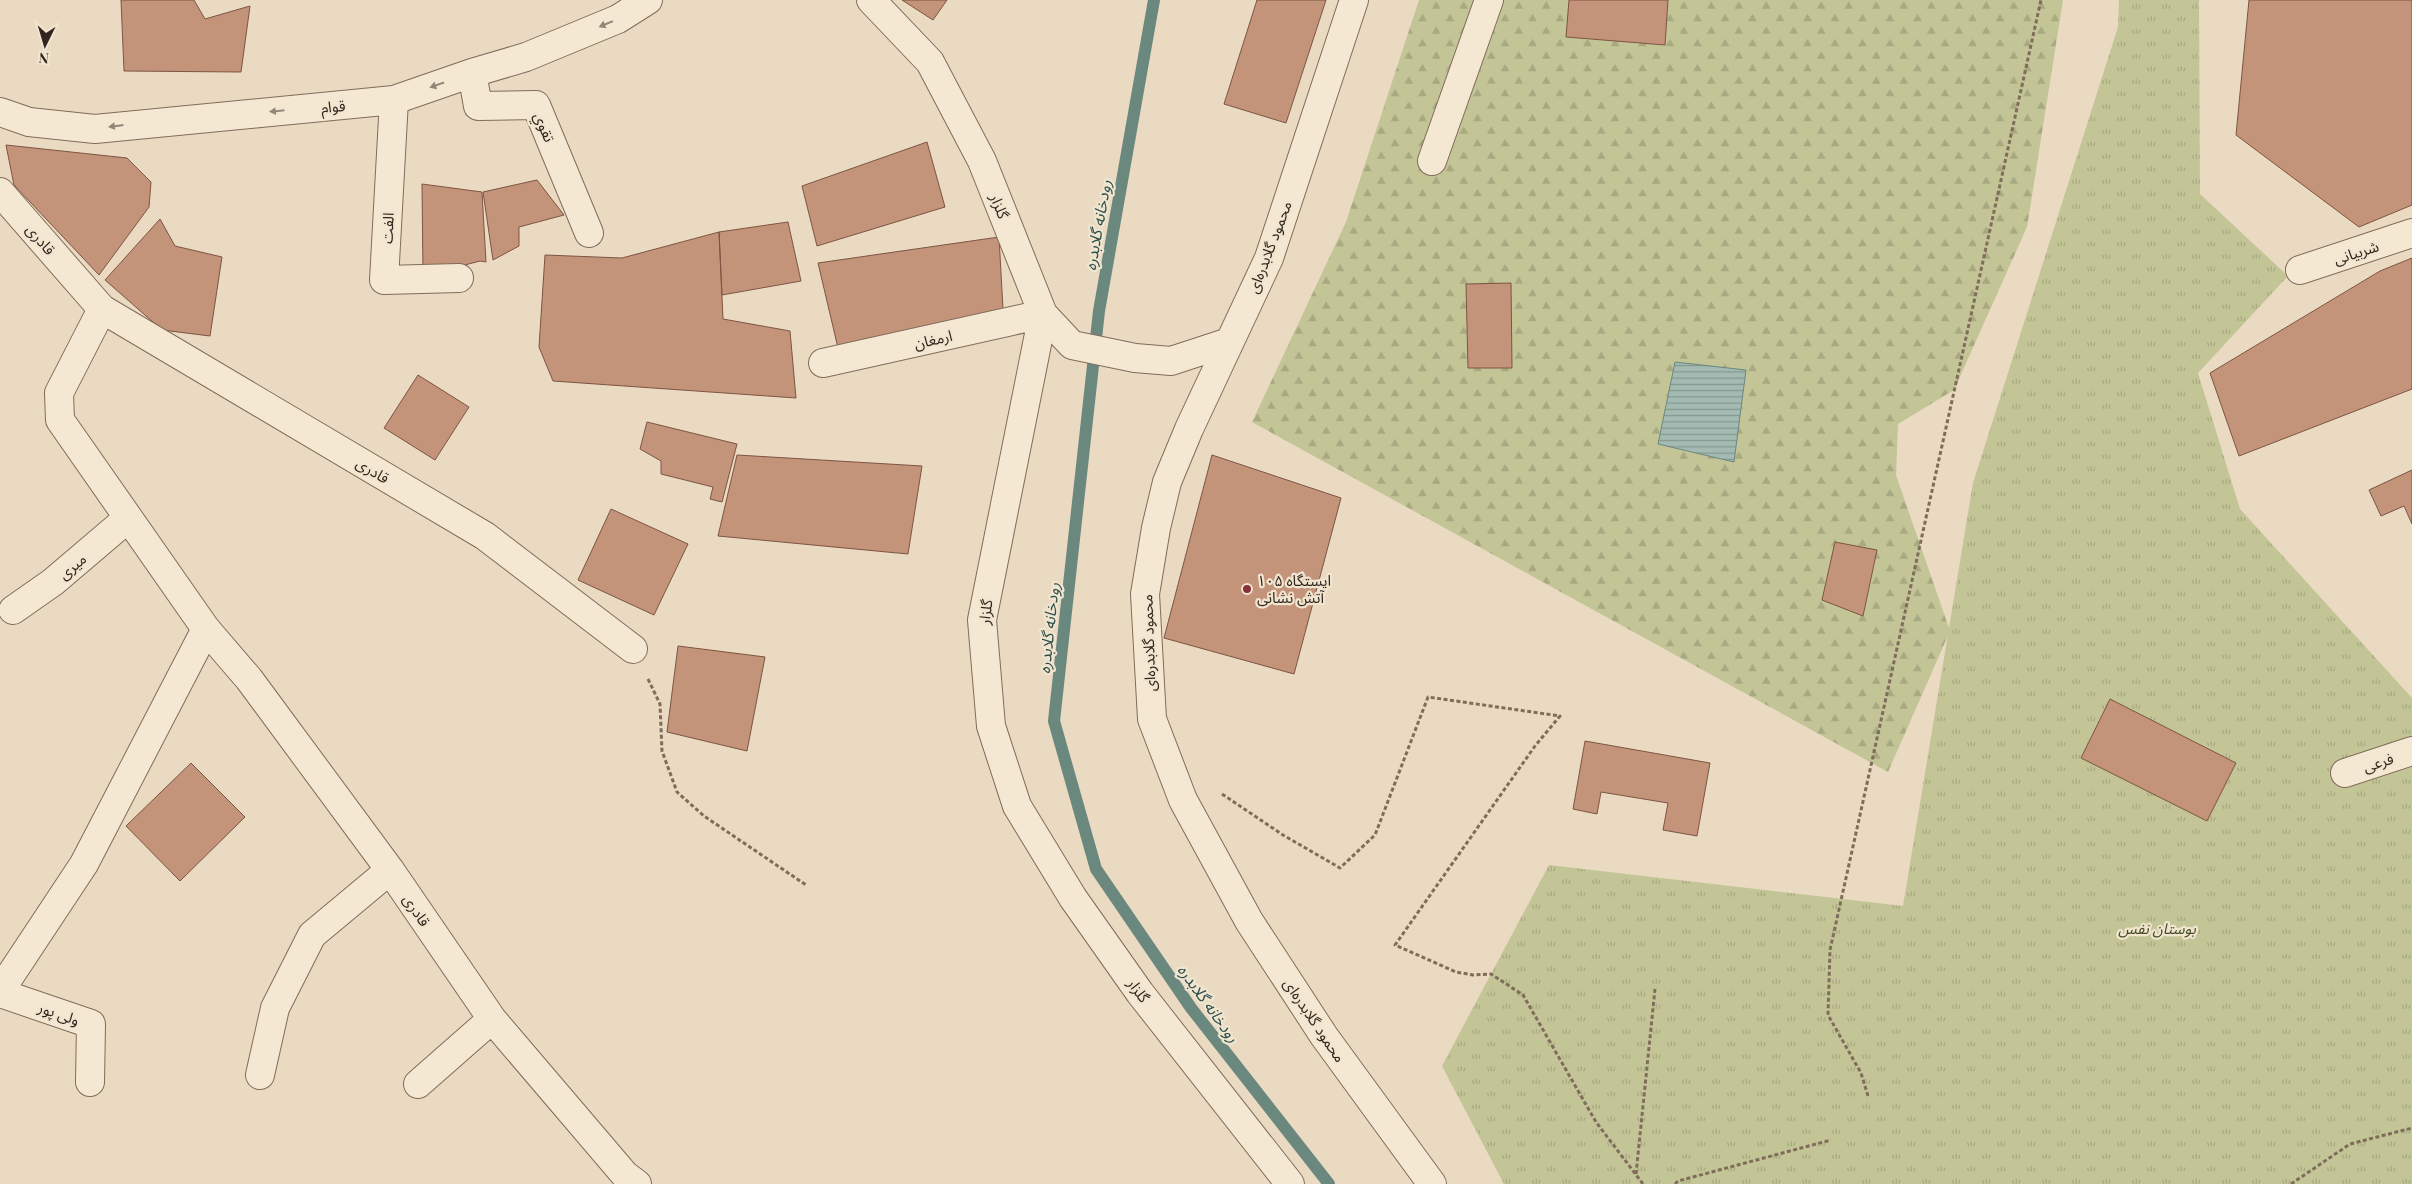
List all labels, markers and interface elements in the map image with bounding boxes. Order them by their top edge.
north arrow [20,20,70,70]
one-way arrow [598,20,613,28]
text: N [38,49,50,68]
one-way arrow [429,81,444,89]
street label: قوام [320,95,347,119]
one-way arrow [269,107,285,115]
street label: تقوي [528,109,560,146]
one-way arrow [107,122,123,130]
water label: رودخانه گلابدره [1079,178,1115,272]
street label: گلزار [986,190,1014,222]
street label: محمود گلابدره‌ای [1242,198,1296,296]
street label: الفت [376,212,398,244]
street label: قادری [22,219,60,259]
street label: شربیانی [2331,235,2381,269]
street label: ارمغان [912,325,954,353]
street label: قادری [353,452,393,488]
street label: میری [54,548,90,584]
place label: ایستگاه ۱۰۵ آتش نشانی [1257,570,1331,607]
water label: رودخانه گلابدره [1033,581,1063,675]
marker: ایستگاه ۱۰۵ آتش نشانی [1241,583,1253,595]
street label: محمود گلابدره‌ای [1136,594,1160,692]
street label: گلزار [973,597,997,627]
street label: فرعی [2360,748,2396,776]
street label: قادری [399,890,435,930]
park label: بوستان نفس [2118,918,2197,938]
water label: رودخانه گلابدره [1174,960,1244,1046]
street label: گلزار [1123,973,1155,1007]
street label: محمود گلابدره‌ای [1280,974,1350,1066]
street label: ولی پور [34,996,82,1030]

